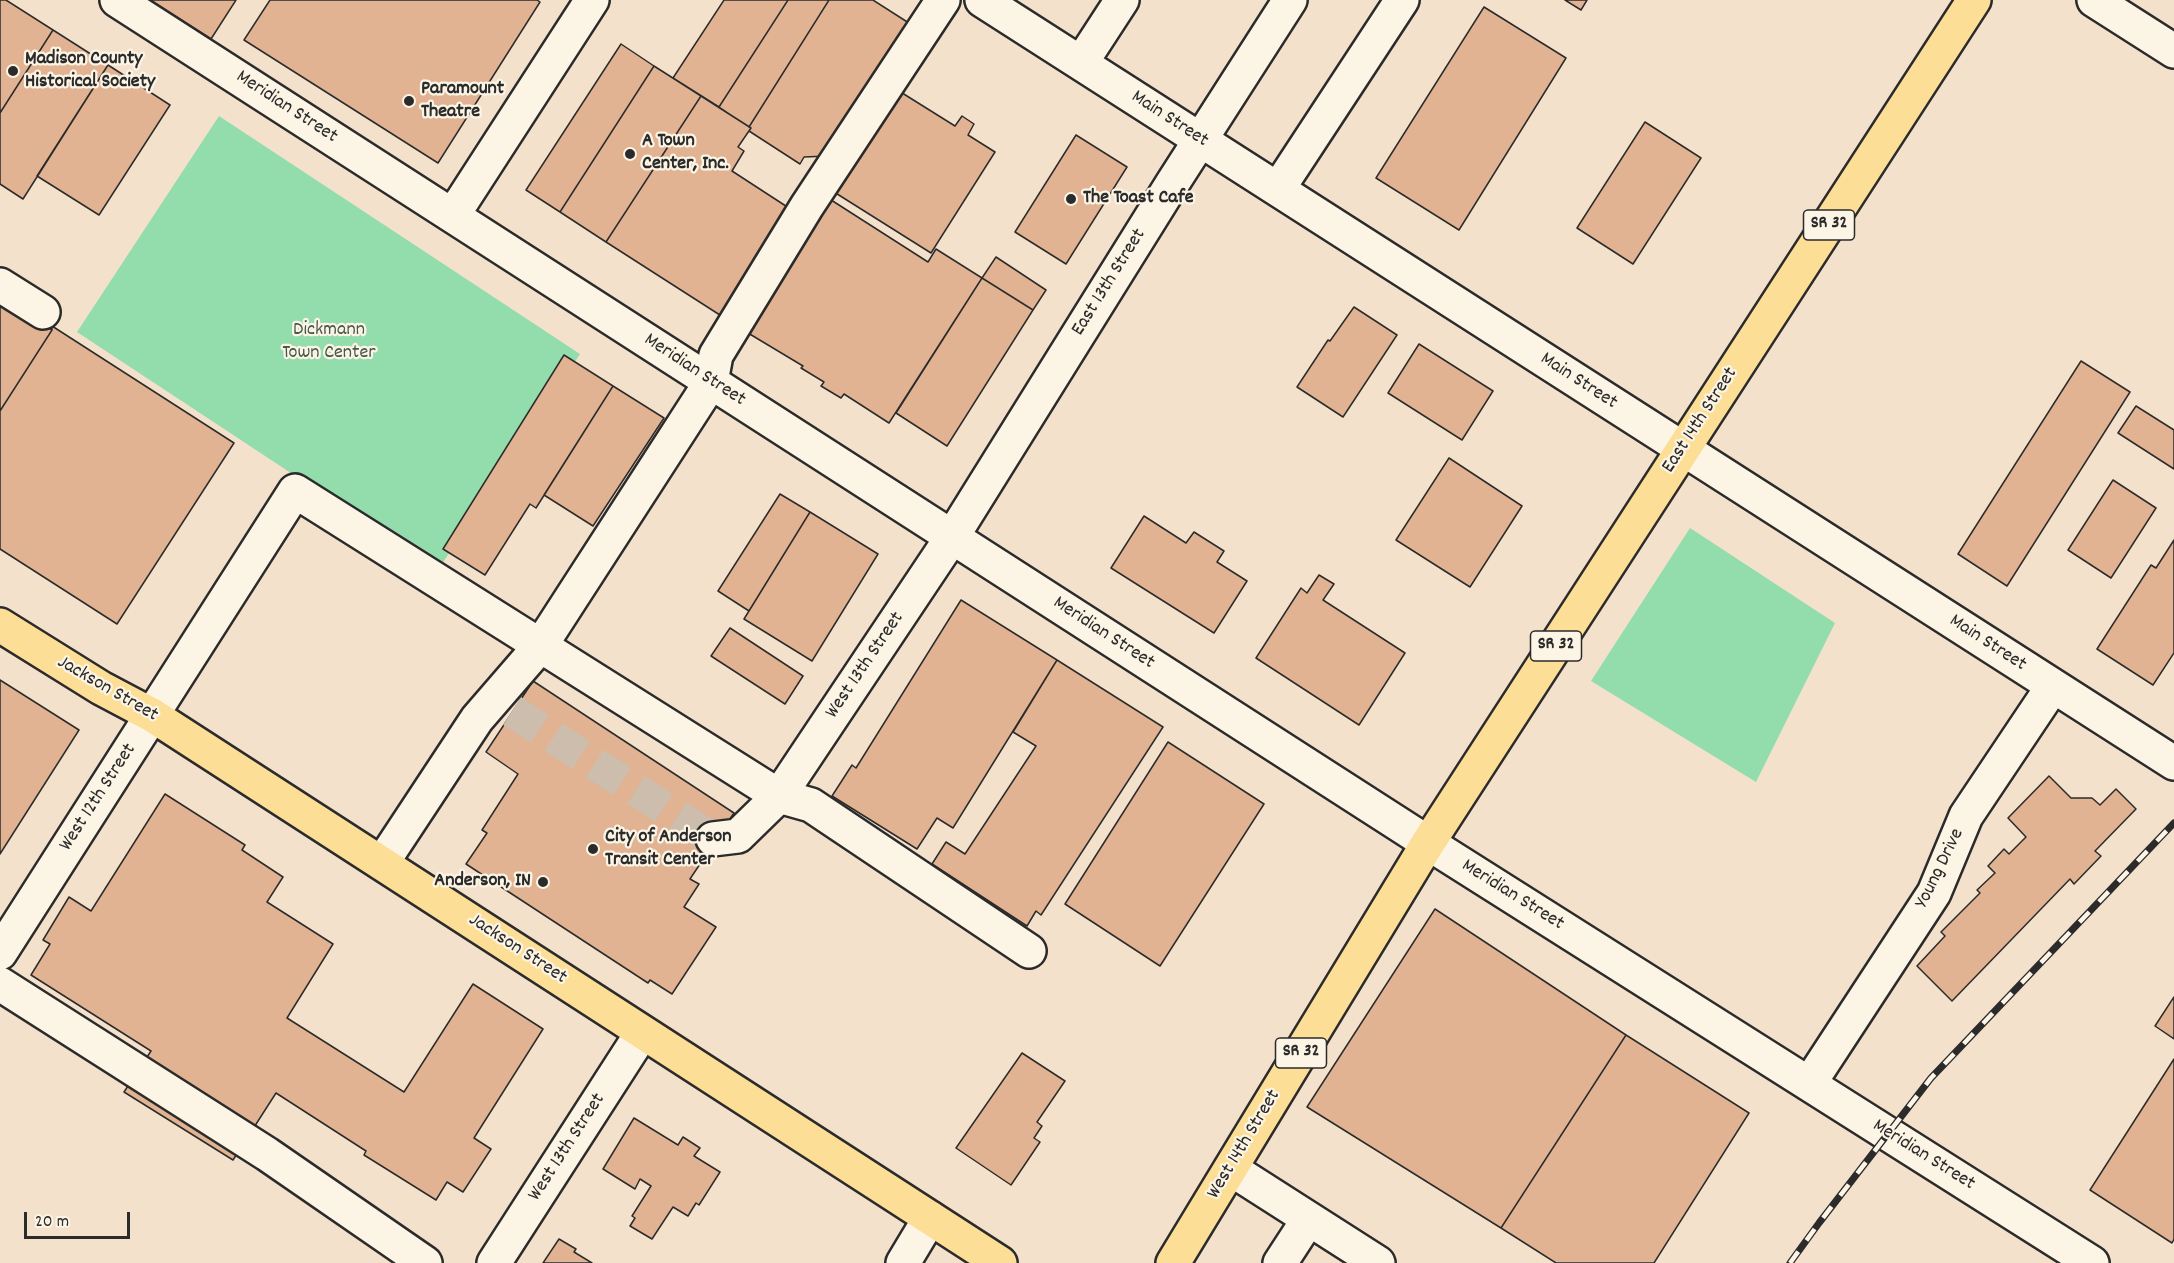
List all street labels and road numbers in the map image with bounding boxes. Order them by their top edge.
street label: Meridian Street [231,66,341,150]
street label: Main Street [1126,86,1212,154]
road number: SR 32 [1804,210,1854,240]
street label: East 13th Street [1068,225,1152,341]
street label: Meridian Street [639,329,749,413]
street label: Main Street [1535,348,1621,416]
street label: East 14th Street [1658,364,1744,478]
street label: Meridian Street [1048,592,1158,676]
street label: West 13th Street [821,608,911,724]
street label: Main Street [1944,610,2030,678]
road number: SR 32 [1530,631,1582,661]
street label: Jackson Street [52,651,162,729]
street label: West 12th Street [55,740,143,856]
street label: Young Drive [1911,825,1971,913]
street label: Meridian Street [1456,855,1568,937]
street label: Jackson Street [463,909,571,991]
road number: SR 32 [1276,1038,1326,1068]
street label: West 14th Street [1203,1086,1287,1204]
street label: West 13th Street [524,1090,612,1206]
street label: Meridian Street [1867,1115,1979,1197]

